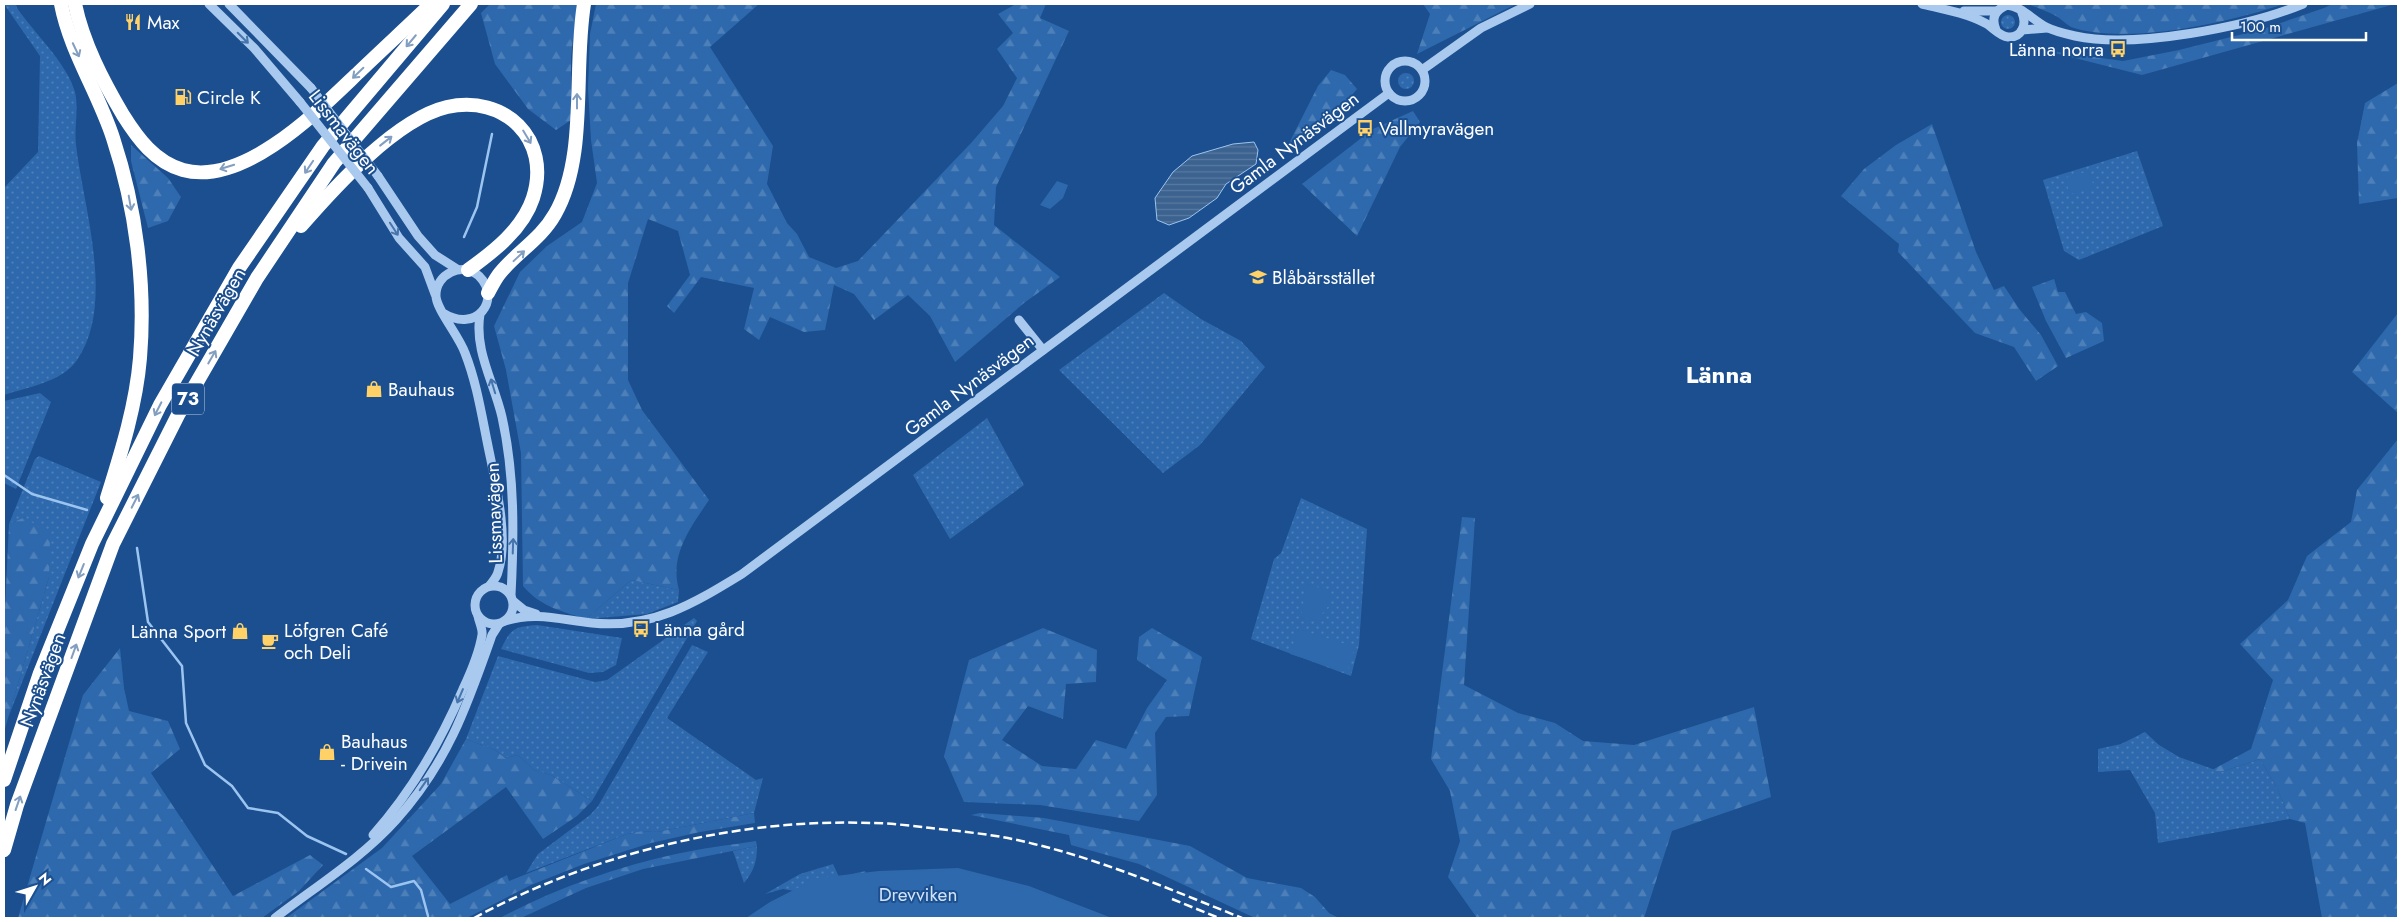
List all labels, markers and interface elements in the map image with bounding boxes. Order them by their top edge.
place label: Max [147,9,180,36]
scale bar [2232,10,2366,42]
restaurant icon: Max [123,12,143,32]
text: 100 m [2240,16,2281,38]
one-way arrow [237,32,250,44]
one-way arrow [406,34,417,47]
place label: Länna norra [2009,36,2104,63]
bus stop icon: Länna norra [2108,39,2128,59]
one-way arrow [71,42,81,57]
one-way arrow [351,67,364,79]
place label: Circle K [197,84,261,111]
street label: Lissmavägen [302,84,386,180]
street label: Gamla Nynäsvägen [1224,85,1364,201]
fuel station icon: Circle K [173,87,193,107]
one-way arrow [572,93,582,109]
place label: Vallmyravägen [1379,115,1494,142]
bus stop icon: Vallmyravägen [1355,118,1375,138]
one-way arrow [523,130,533,144]
one-way arrow [380,136,393,147]
one-way arrow [304,160,314,174]
one-way arrow [219,162,235,172]
one-way arrow [125,194,135,210]
one-way arrow [389,222,399,236]
one-way arrow [512,250,525,262]
street label: Nynäsvägen [180,263,252,361]
place label: Blåbärsstället [1272,264,1375,291]
school or university icon: Blåbärsstället [1248,267,1268,287]
street label: Gamla Nynäsvägen [899,327,1039,443]
one-way arrow [207,351,217,365]
district label: Länna [1686,357,1752,392]
place label: Bauhaus [388,376,455,403]
one-way arrow [488,378,497,394]
shop icon: Bauhaus [364,379,384,399]
road number: 73 [172,384,204,414]
one-way arrow [153,401,163,416]
street label: Lissmavägen [479,462,509,564]
one-way arrow [130,493,140,508]
one-way arrow [508,538,518,554]
one-way arrow [76,563,85,578]
place label: Länna gård [655,616,745,643]
place label: Löfgren Café och Deli [284,617,388,666]
place label: Länna Sport [131,618,226,645]
bus stop icon: Länna gård [631,619,651,639]
shop icon: Länna Sport [230,621,250,641]
street label: Nynäsvägen [14,629,72,731]
cafe icon: Löfgren Café och Deli [260,631,280,651]
one-way arrow [70,644,79,659]
one-way arrow [455,688,465,703]
place label: Bauhaus - Drivein [341,728,408,777]
shop icon: Bauhaus - Drivein [317,742,337,762]
one-way arrow [419,777,429,791]
one-way arrow [14,796,23,812]
north arrow [10,862,60,912]
text: N [34,868,56,889]
park label: Drevviken [879,881,957,908]

